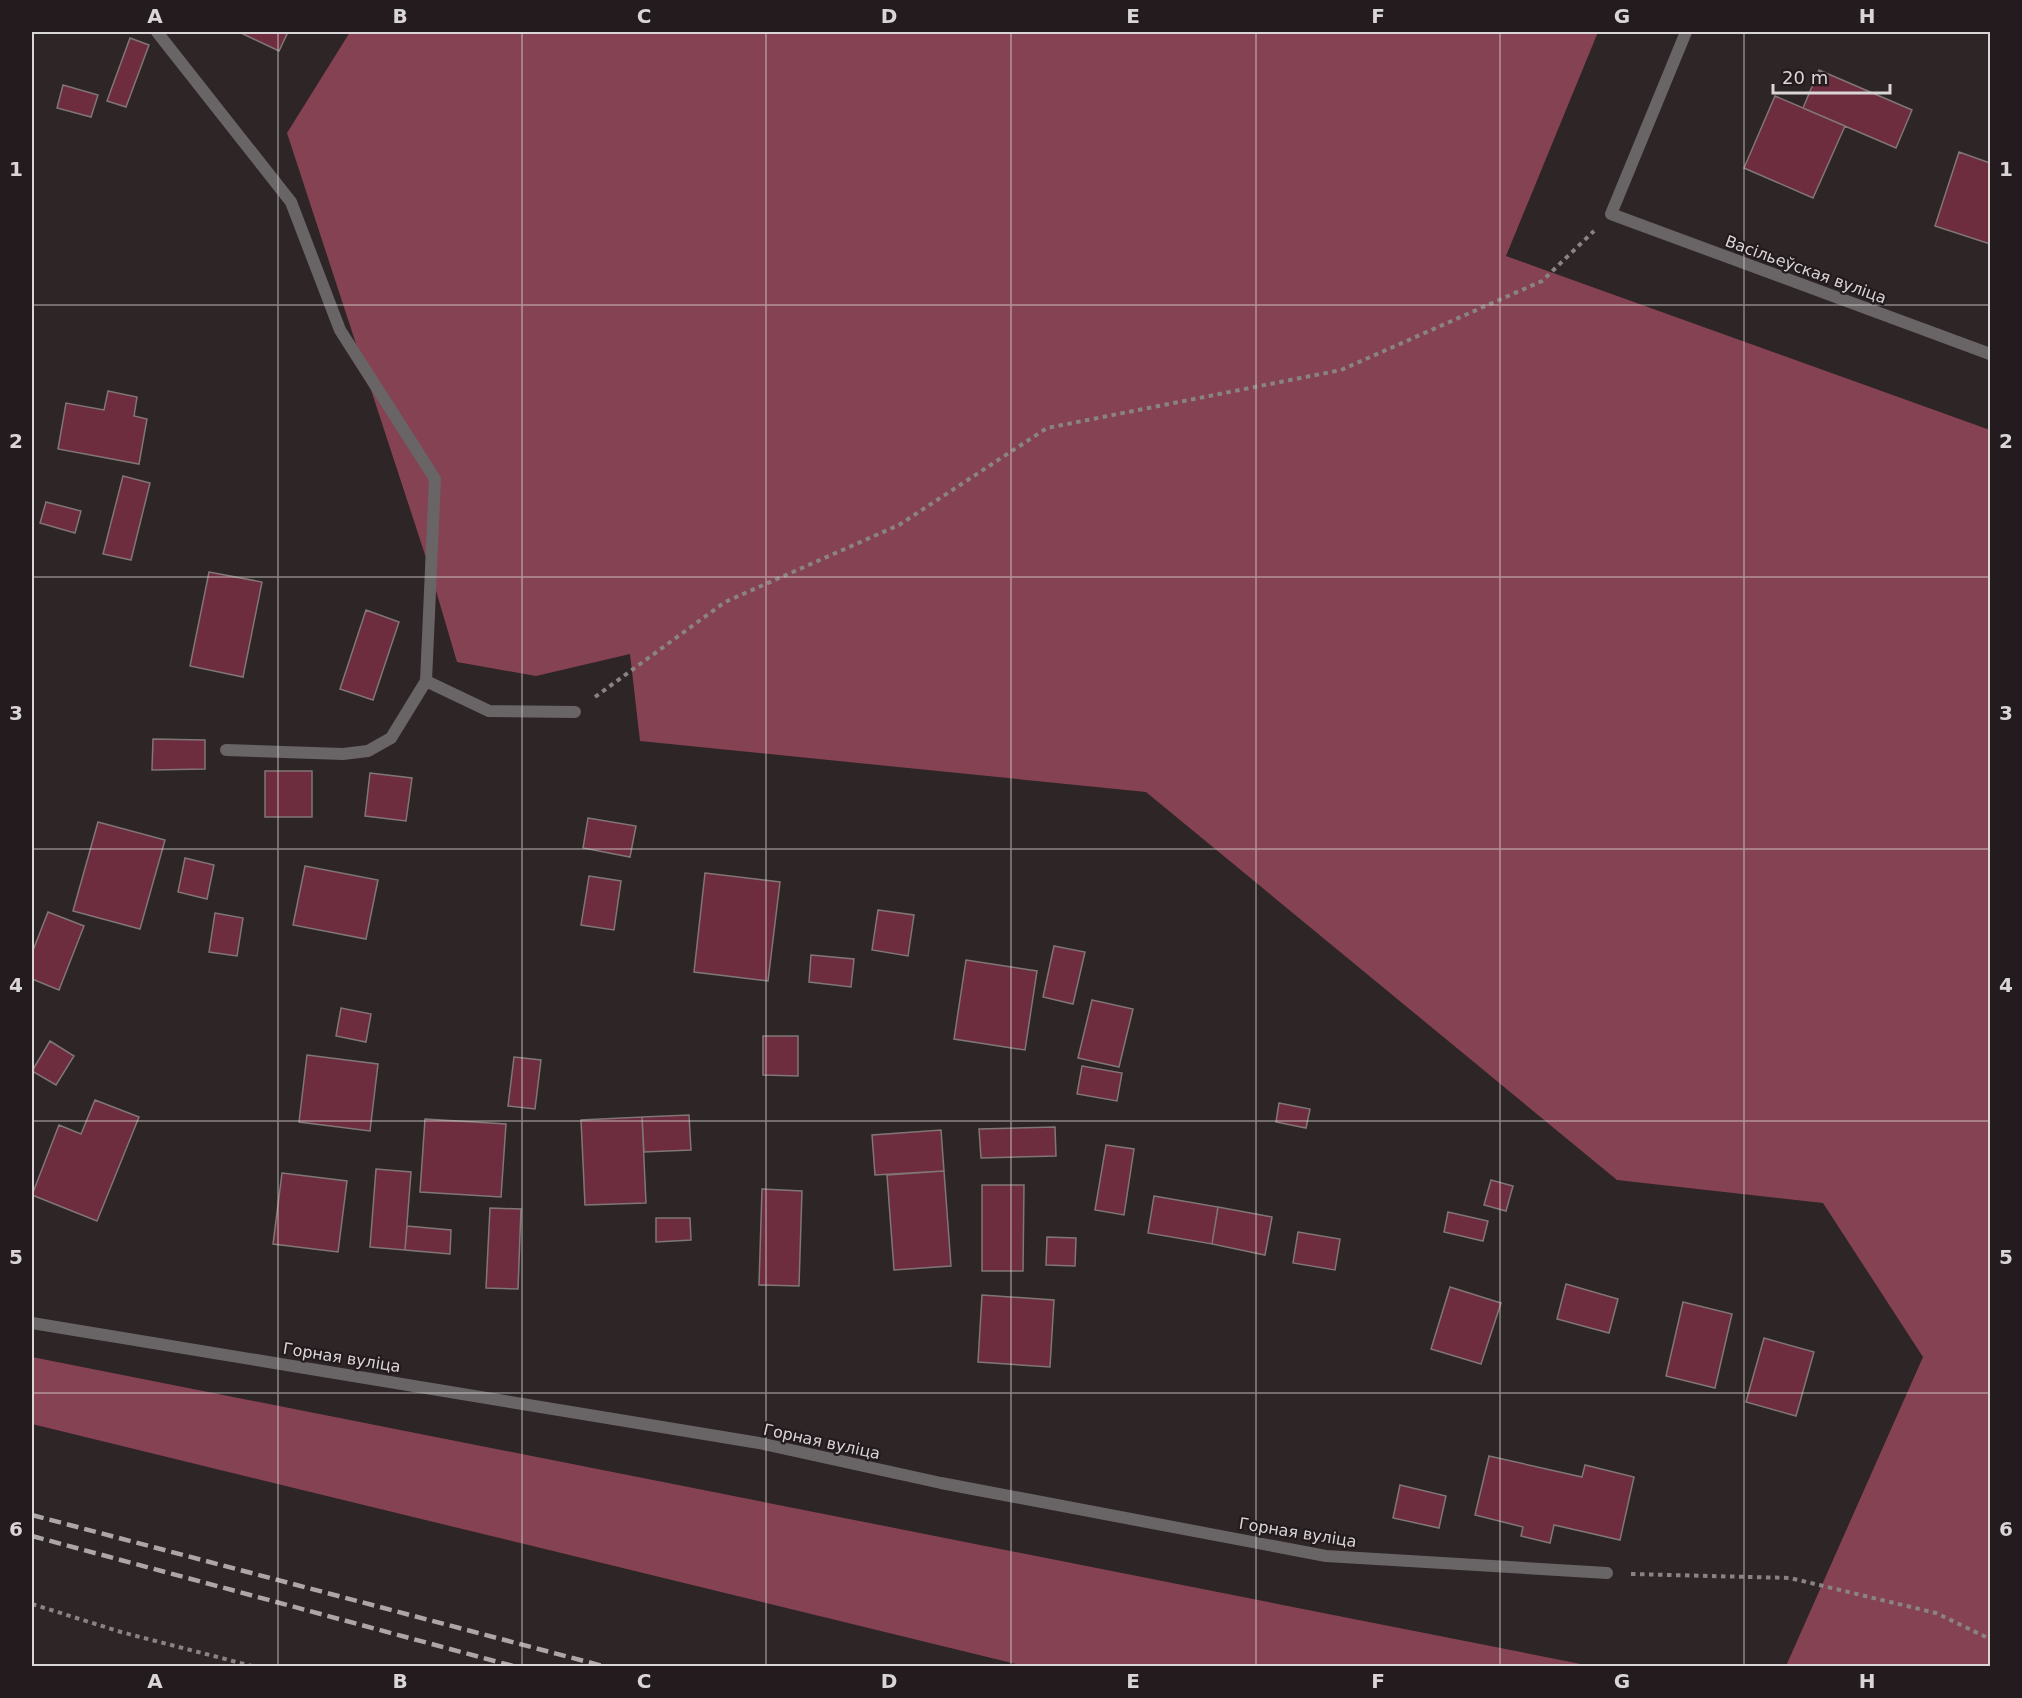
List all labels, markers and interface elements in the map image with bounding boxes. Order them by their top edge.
text: A [147,4,163,28]
text: B [392,4,408,28]
text: C [637,4,651,28]
text: D [881,4,897,28]
text: E [1126,4,1140,28]
text: F [1371,4,1385,28]
text: G [1614,4,1630,28]
text: H [1859,4,1875,28]
scale bar [1773,57,1890,95]
text: 20 m [1782,67,1828,88]
text: 1 [9,157,23,181]
text: 1 [1999,157,2013,181]
street label: Васільеўская вуліца [1723,231,1889,308]
text: 2 [9,429,23,453]
text: 2 [1999,429,2013,453]
text: 3 [9,701,23,725]
text: 3 [1999,701,2013,725]
text: 4 [9,973,23,997]
text: 4 [1999,973,2013,997]
text: 5 [9,1245,23,1269]
text: 5 [1999,1245,2013,1269]
street label: Горная вуліца [282,1339,402,1376]
street label: Горная вуліца [762,1420,882,1463]
street label: Горная вуліца [1238,1514,1358,1551]
text: 6 [9,1517,23,1541]
text: 6 [1999,1517,2013,1541]
text: A [147,1669,163,1693]
text: B [392,1669,408,1693]
text: C [637,1669,651,1693]
text: D [881,1669,897,1693]
text: E [1126,1669,1140,1693]
text: F [1371,1669,1385,1693]
text: G [1614,1669,1630,1693]
text: H [1859,1669,1875,1693]

